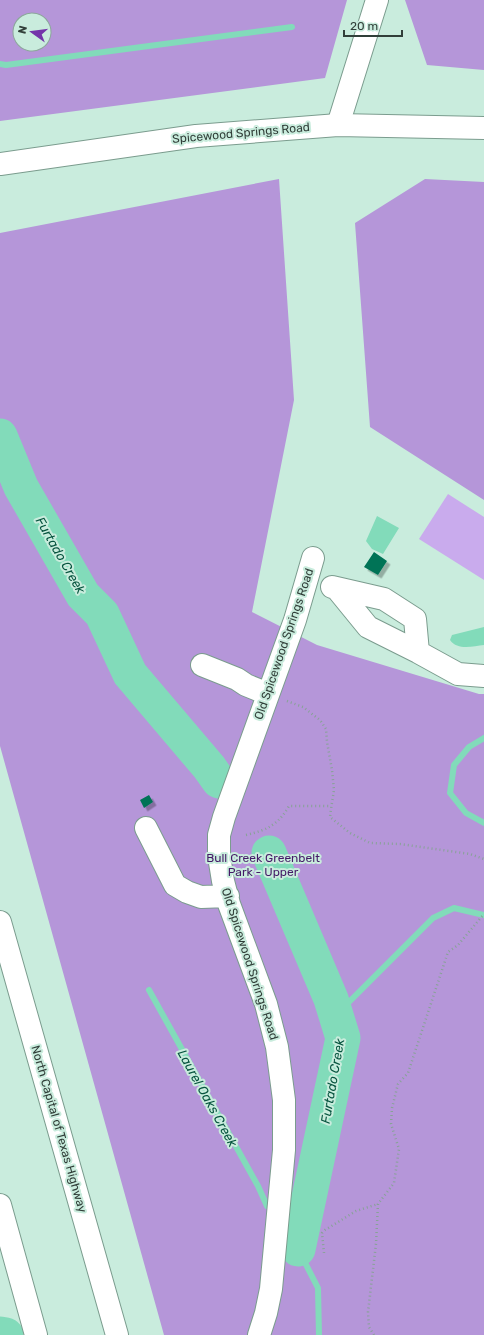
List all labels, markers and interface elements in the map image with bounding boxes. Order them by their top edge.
north arrow [12,12,52,52]
scale bar [344,12,402,38]
text: 20 m [350,19,378,33]
text: N [16,24,30,35]
street label: Spicewood Springs Road [172,120,310,146]
water label: Furtado Creek [33,514,89,596]
street label: Old Spicewood Springs Road [251,566,317,722]
park label: Bull Creek Greenbelt Park - Upper [206,851,320,879]
street label: Old Spicewood Springs Road [219,886,281,1042]
water label: Furtado Creek [318,1037,347,1125]
street label: North Capital of Texas Highway [28,1044,90,1215]
water label: Laurel Oaks Creek [175,1047,241,1150]

